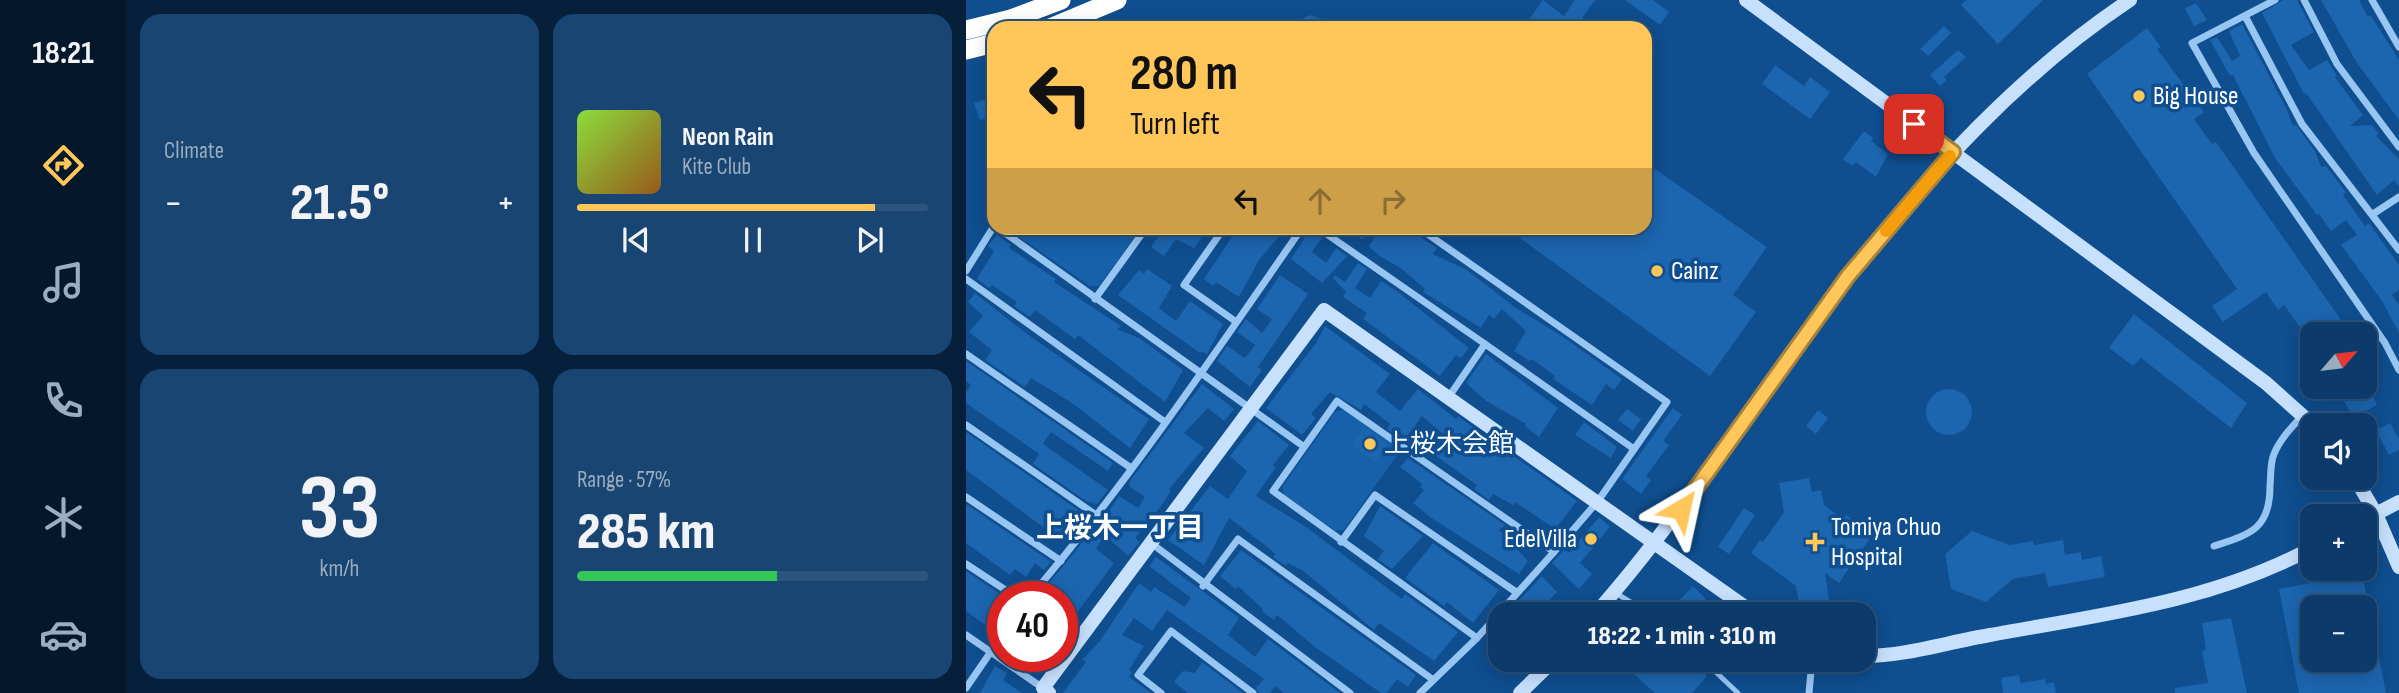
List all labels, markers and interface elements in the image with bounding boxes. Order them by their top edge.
text: 18:21 [32,34,94,73]
text: 280 m [1130,45,1238,104]
icon: left [1015,49,1106,140]
place label: Big House [2153,81,2239,112]
marker: Big House [2131,88,2147,104]
pin [1884,94,1944,154]
text: Turn left [1130,105,1220,144]
icon: arrive [1895,105,1933,143]
text: Neon Rain [682,122,774,153]
text: Climate [164,137,224,165]
icon: directions [39,141,88,190]
text: Kite Club [682,153,751,181]
text: 21.5° [290,172,389,235]
text: − [164,181,183,226]
text: + [496,181,515,226]
icon: left [1228,182,1266,220]
icon: ahead [1301,182,1339,220]
icon: right [1374,182,1412,220]
icon: previous [617,221,655,259]
icon: pause [734,221,772,259]
icon: next [851,221,889,259]
place label: Cainz [1671,256,1718,287]
icon: music [39,258,88,307]
marker: Cainz [1649,263,1665,279]
north arrow [2300,322,2376,399]
map controls [2300,322,2377,672]
icon: phone [39,376,88,425]
button: sound [2300,413,2377,490]
place label: 上桜木会館 [1384,429,1514,460]
marker: 上桜木会館 [1362,436,1378,452]
text: 33 [299,455,380,564]
text: Range · 57% [577,466,671,494]
position arrow [1644,472,1718,546]
icon: climate [39,493,88,542]
text: 285 km [577,501,715,564]
button: + [2300,504,2377,581]
district label: 上桜木一丁目 [1036,512,1204,545]
place label: Tomiya Chuo Hospital [1831,512,1941,573]
place label: EdelVilla [1504,524,1577,555]
marker: EdelVilla [1583,531,1599,547]
marker: Tomiya Chuo Hospital [1805,532,1825,552]
text: km/h [320,555,359,583]
speed limit sign: 40 [987,581,1078,672]
button: − [2300,595,2377,672]
icon: car [39,610,88,659]
text: 18:22 · 1 min · 310 m [1588,621,1776,652]

